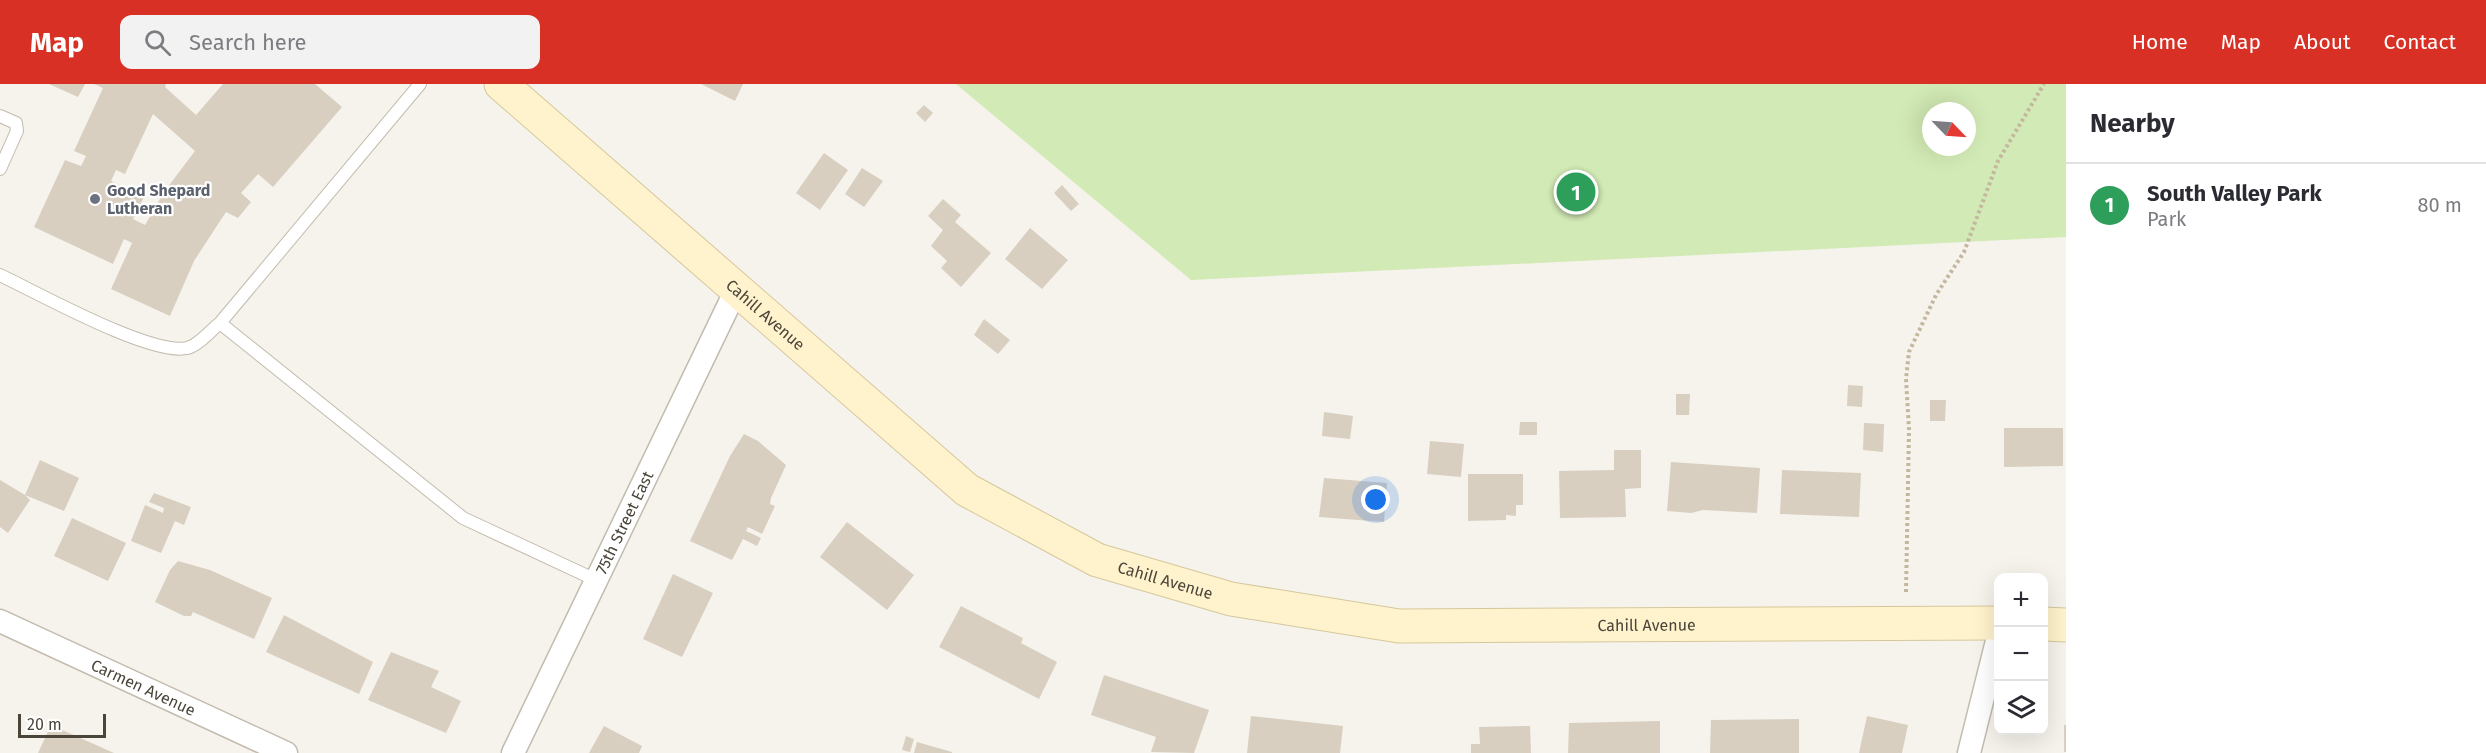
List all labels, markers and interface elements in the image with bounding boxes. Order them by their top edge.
search box [120,15,540,69]
text: Map [30,26,84,59]
icon: search [141,26,174,59]
text: Search here [189,29,307,56]
text: Home [2132,29,2188,55]
text: Map [2221,29,2261,55]
text: About [2294,29,2351,55]
text: Contact [2384,29,2456,55]
north arrow [1922,102,1976,156]
text: Nearby [2090,108,2175,139]
pin: 1 [1556,170,1596,214]
text: South Valley Park [2147,180,2322,207]
place label: Good Shepard Lutheran [107,181,210,218]
marker: Good Shepard Lutheran [88,192,102,206]
text: 1 [2105,193,2114,217]
text: 80 m [2417,193,2462,217]
text: Park [2147,207,2186,231]
street label: Cahill Avenue [722,276,809,354]
street label: 75th Street East [592,468,658,577]
your location [1361,485,1390,514]
street label: Cahill Avenue [1115,558,1215,603]
map controls [1994,573,2048,735]
button: + [1994,573,2048,627]
street label: Cahill Avenue [1597,616,1696,635]
button: − [1994,627,2048,681]
street label: Carmen Avenue [88,655,199,720]
button: layers [1994,681,2048,735]
scale bar [18,711,106,738]
text: 20 m [27,715,62,734]

